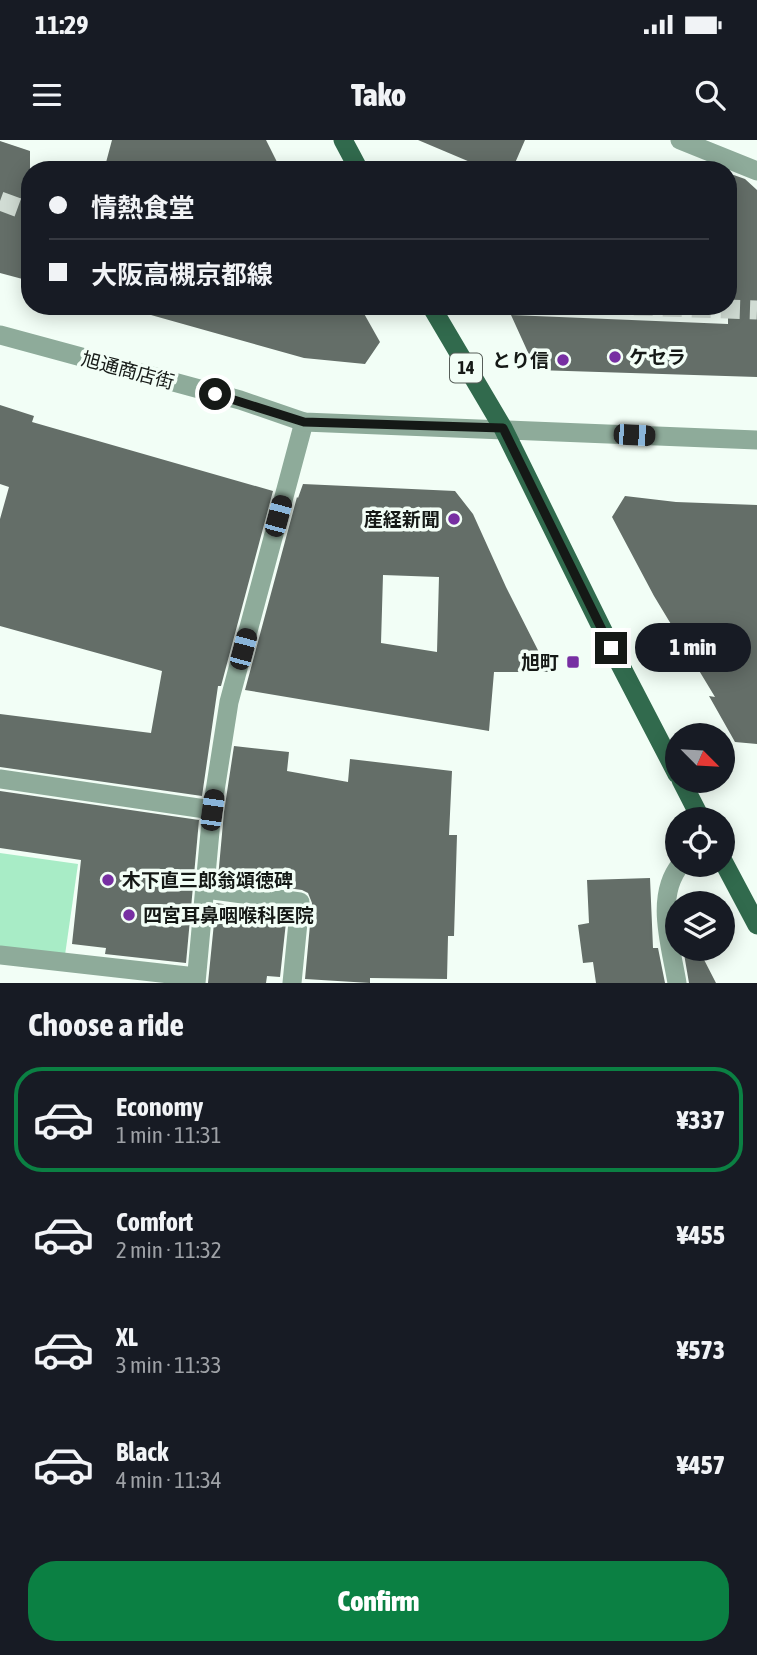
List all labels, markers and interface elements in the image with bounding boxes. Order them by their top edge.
text: 11:29 [35,10,89,40]
icon: menu [28,76,66,114]
text: Tako [351,76,406,113]
icon: search [691,76,729,114]
text: 情熱食堂 [91,193,195,223]
text: 大阪高槻京都線 [91,260,273,290]
place label: ケセラ [629,346,686,368]
street label: 旭通商店街 [79,347,177,393]
place label: とり信 [492,349,549,371]
marker: ケセラ [607,349,623,365]
marker: とり信 [555,352,571,368]
road number: 14 [450,353,482,382]
route start [199,378,231,410]
car [613,423,656,447]
car [263,493,294,539]
place label: 産経新聞 [364,508,440,530]
marker: 産経新聞 [446,511,462,527]
callout: 1 min [636,624,751,672]
car [228,626,259,672]
route end [595,632,627,664]
text: 1 min [670,634,716,660]
place label: 旭町 [521,651,559,673]
marker: 旭町 [565,654,581,670]
north arrow [665,723,735,793]
map controls [665,723,735,961]
car [199,788,226,832]
button: locate [665,807,735,877]
place label: 木下直三郎翁頌徳碑 [122,869,293,891]
marker: 木下直三郎翁頌徳碑 [100,872,116,888]
button: layers [665,891,735,961]
place label: 四宮耳鼻咽喉科医院 [143,904,314,926]
marker: 四宮耳鼻咽喉科医院 [121,907,137,923]
text: Choose a ride [28,1006,184,1043]
icon: car [32,1088,95,1151]
text: Economy [116,1092,203,1122]
text: ¥337 [677,1105,725,1135]
text: 1 min · 11:31 [116,1122,222,1148]
icon: car [32,1203,95,1266]
text: Comfort [116,1207,193,1237]
text: ¥455 [677,1220,725,1250]
text: 2 min · 11:32 [116,1237,222,1263]
icon: car [32,1318,95,1381]
text: XL [116,1322,138,1352]
text: ¥573 [677,1335,725,1365]
text: 3 min · 11:33 [116,1352,222,1378]
icon: car [32,1433,95,1496]
text: Black [116,1437,168,1467]
text: ¥457 [677,1450,725,1480]
text: 4 min · 11:34 [116,1467,222,1493]
button: Confirm [28,1561,729,1641]

